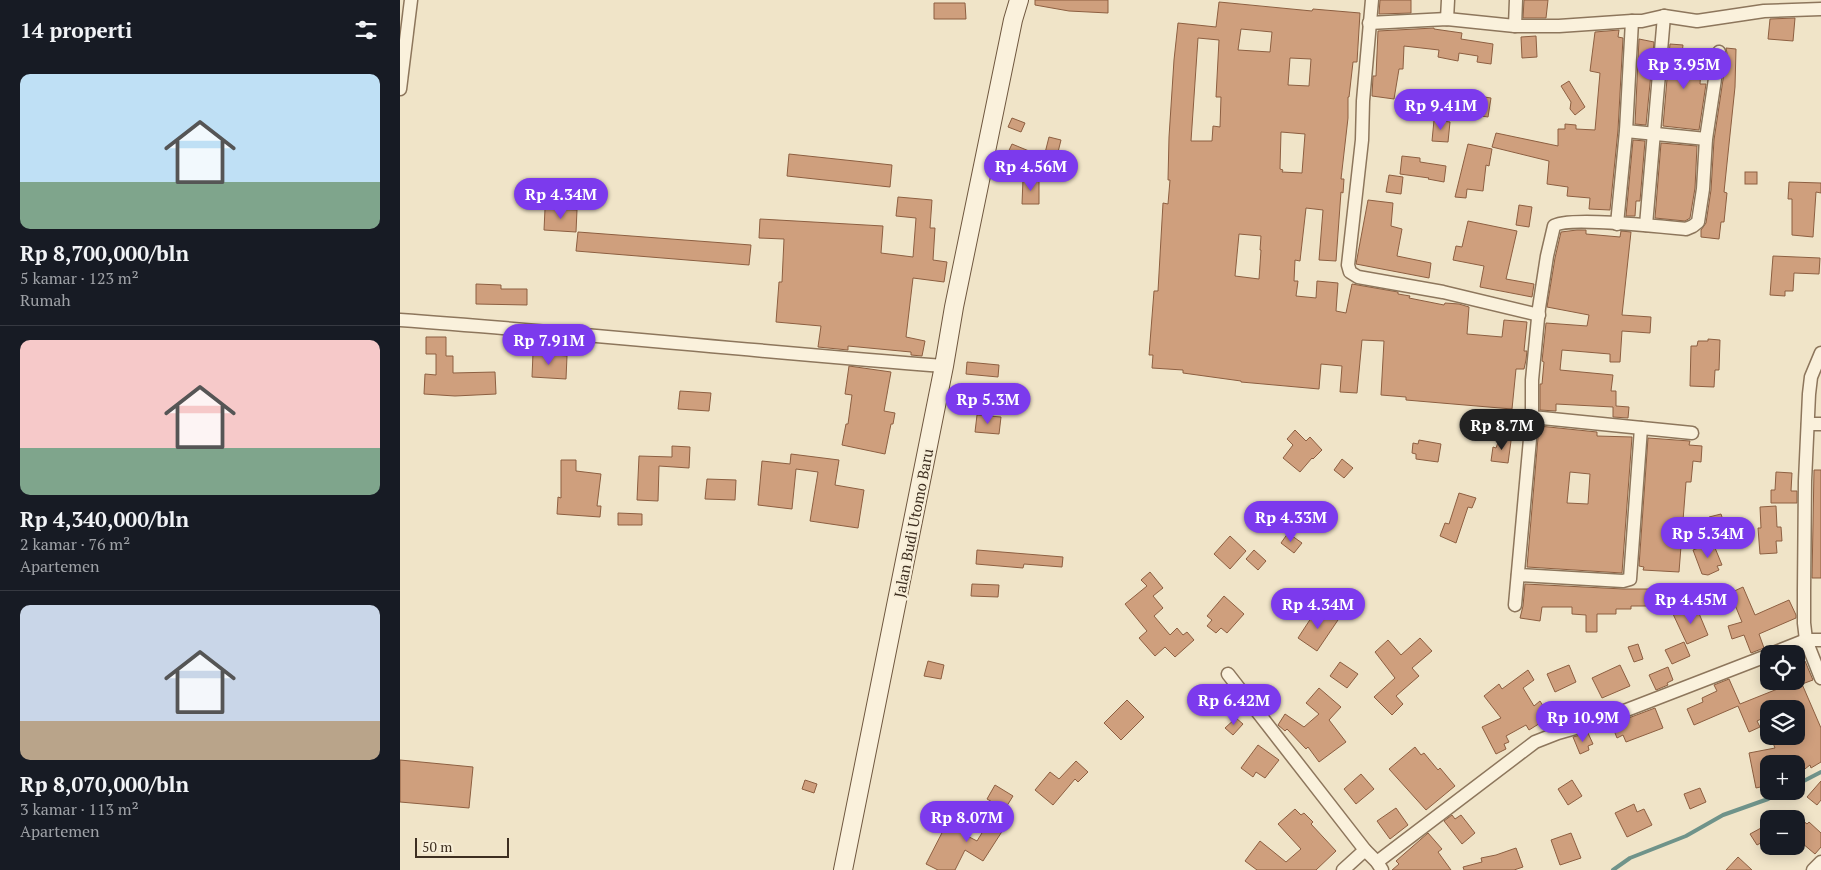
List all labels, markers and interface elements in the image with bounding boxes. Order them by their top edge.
text: 14 properti [20,16,132,44]
icon: filters [352,16,380,44]
pin: Rp 3.95M [1632,48,1736,90]
text: Rp 3.95M [1648,53,1720,75]
pin: Rp 9.41M [1389,88,1493,131]
text: Rp 9.41M [1405,94,1477,116]
icon: home [155,107,245,197]
pin: Rp 4.56M [979,150,1083,192]
text: Rp 4.56M [995,155,1067,177]
pin: Rp 4.34M [509,178,613,220]
text: Rp 4.34M [525,183,597,205]
text: Rp 8,700,000/bln [20,239,189,267]
text: 5 kamar · 123 m² [20,267,139,289]
text: Rumah [20,289,71,311]
pin: Rp 7.91M [497,324,601,366]
text: Rp 7.91M [513,329,585,351]
icon: home [155,372,245,462]
pin: Rp 5.3M [942,382,1034,425]
text: Rp 5.3M [957,388,1019,410]
pin: Rp 8.7M [1456,408,1548,451]
text: Rp 8.7M [1471,414,1533,436]
street label: Jalan Budi Utomo Baru [889,446,937,599]
pin: Rp 4.33M [1239,500,1343,543]
text: Rp 4,340,000/bln [20,505,189,533]
text: Rp 4.33M [1255,506,1327,528]
pin: Rp 5.34M [1656,516,1760,559]
text: Rp 5.34M [1672,522,1744,544]
text: 2 kamar · 76 m² [20,533,130,555]
text: Apartemen [20,555,100,577]
pin: Rp 4.45M [1639,582,1743,625]
pin: Rp 4.34M [1266,588,1370,630]
text: Rp 4.45M [1655,588,1727,610]
text: Rp 4.34M [1282,593,1354,615]
icon: home [155,637,245,727]
map controls [1760,645,1805,855]
button: locate [1760,645,1805,690]
pin: Rp 6.42M [1182,684,1286,726]
text: Rp 6.42M [1198,689,1270,711]
pin: Rp 10.9M [1531,700,1635,743]
button: layers [1760,700,1805,745]
text: Rp 10.9M [1547,706,1619,728]
button: + [1760,755,1805,800]
text: Rp 8,070,000/bln [20,770,189,798]
text: 3 kamar · 113 m² [20,798,139,820]
pin: Rp 8.07M [915,800,1019,843]
text: Rp 8.07M [931,806,1003,828]
button: − [1760,810,1805,855]
text: Apartemen [20,820,100,842]
scale bar [415,835,509,858]
text: 50 m [422,837,452,856]

